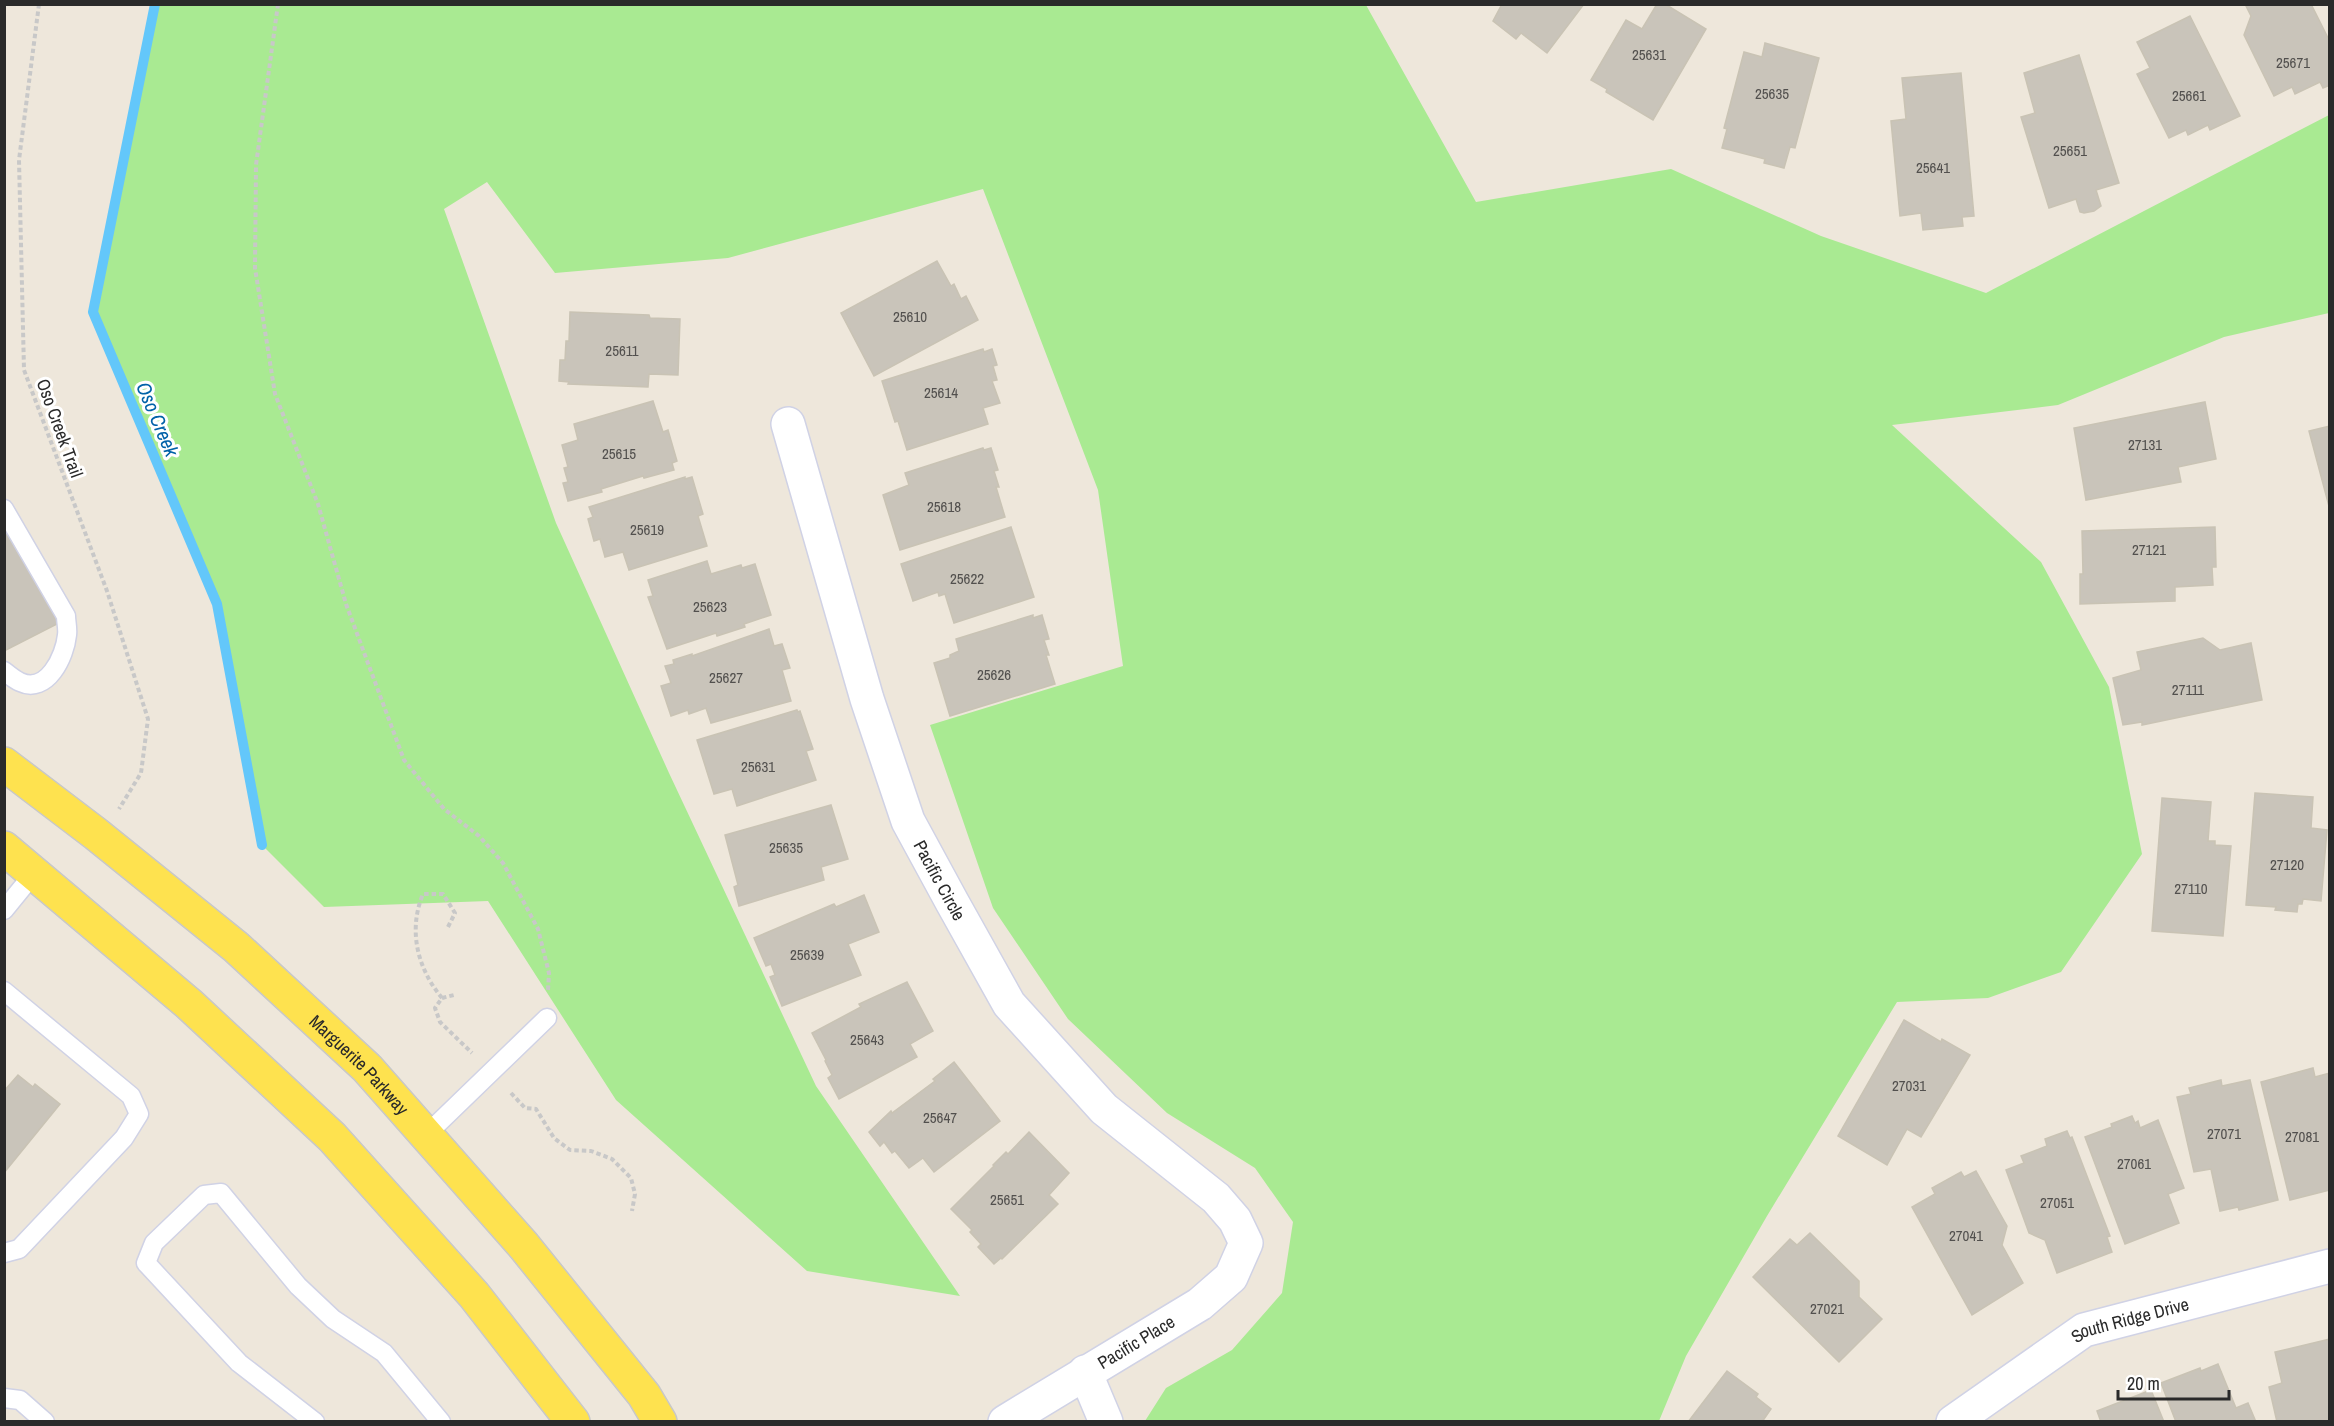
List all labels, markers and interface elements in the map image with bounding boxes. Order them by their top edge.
house number: 25631 [1632,44,1666,65]
house number: 25671 [2276,52,2310,73]
house number: 25635 [1755,83,1789,104]
house number: 25661 [2172,85,2206,106]
house number: 25651 [2053,140,2087,161]
house number: 25641 [1916,157,1950,178]
house number: 25610 [893,306,927,327]
house number: 25611 [605,340,639,361]
street label: Oso Creek Trail [31,375,89,481]
water label: Oso Creek [130,378,186,461]
house number: 25614 [924,382,958,403]
house number: 27131 [2128,434,2162,455]
house number: 25615 [602,443,636,464]
house number: 25618 [927,496,961,517]
house number: 25619 [630,519,664,540]
house number: 27121 [2132,539,2166,560]
house number: 25622 [950,568,984,589]
house number: 25623 [693,596,727,617]
house number: 25626 [977,664,1011,685]
house number: 25627 [709,667,743,688]
house number: 27111 [2172,679,2204,700]
house number: 25631 [741,756,775,777]
street label: Pacific Circle [908,835,972,925]
house number: 25635 [769,837,803,858]
house number: 27120 [2270,854,2304,875]
house number: 27110 [2174,878,2208,899]
house number: 25639 [790,944,824,965]
street label: Marguerite Parkway [304,1009,415,1120]
house number: 25643 [850,1029,884,1050]
house number: 27031 [1892,1075,1926,1096]
house number: 25647 [923,1107,957,1128]
house number: 27071 [2207,1123,2241,1144]
house number: 27081 [2285,1126,2319,1147]
house number: 27061 [2117,1153,2151,1174]
house number: 25651 [990,1189,1024,1210]
house number: 27051 [2040,1192,2074,1213]
house number: 27041 [1949,1225,1983,1246]
street label: South Ridge Drive [2065,1291,2191,1348]
house number: 27021 [1810,1298,1844,1319]
street label: Pacific Place [1093,1309,1179,1375]
scale bar [2118,1363,2229,1401]
text: 20 m [2127,1371,2160,1396]

